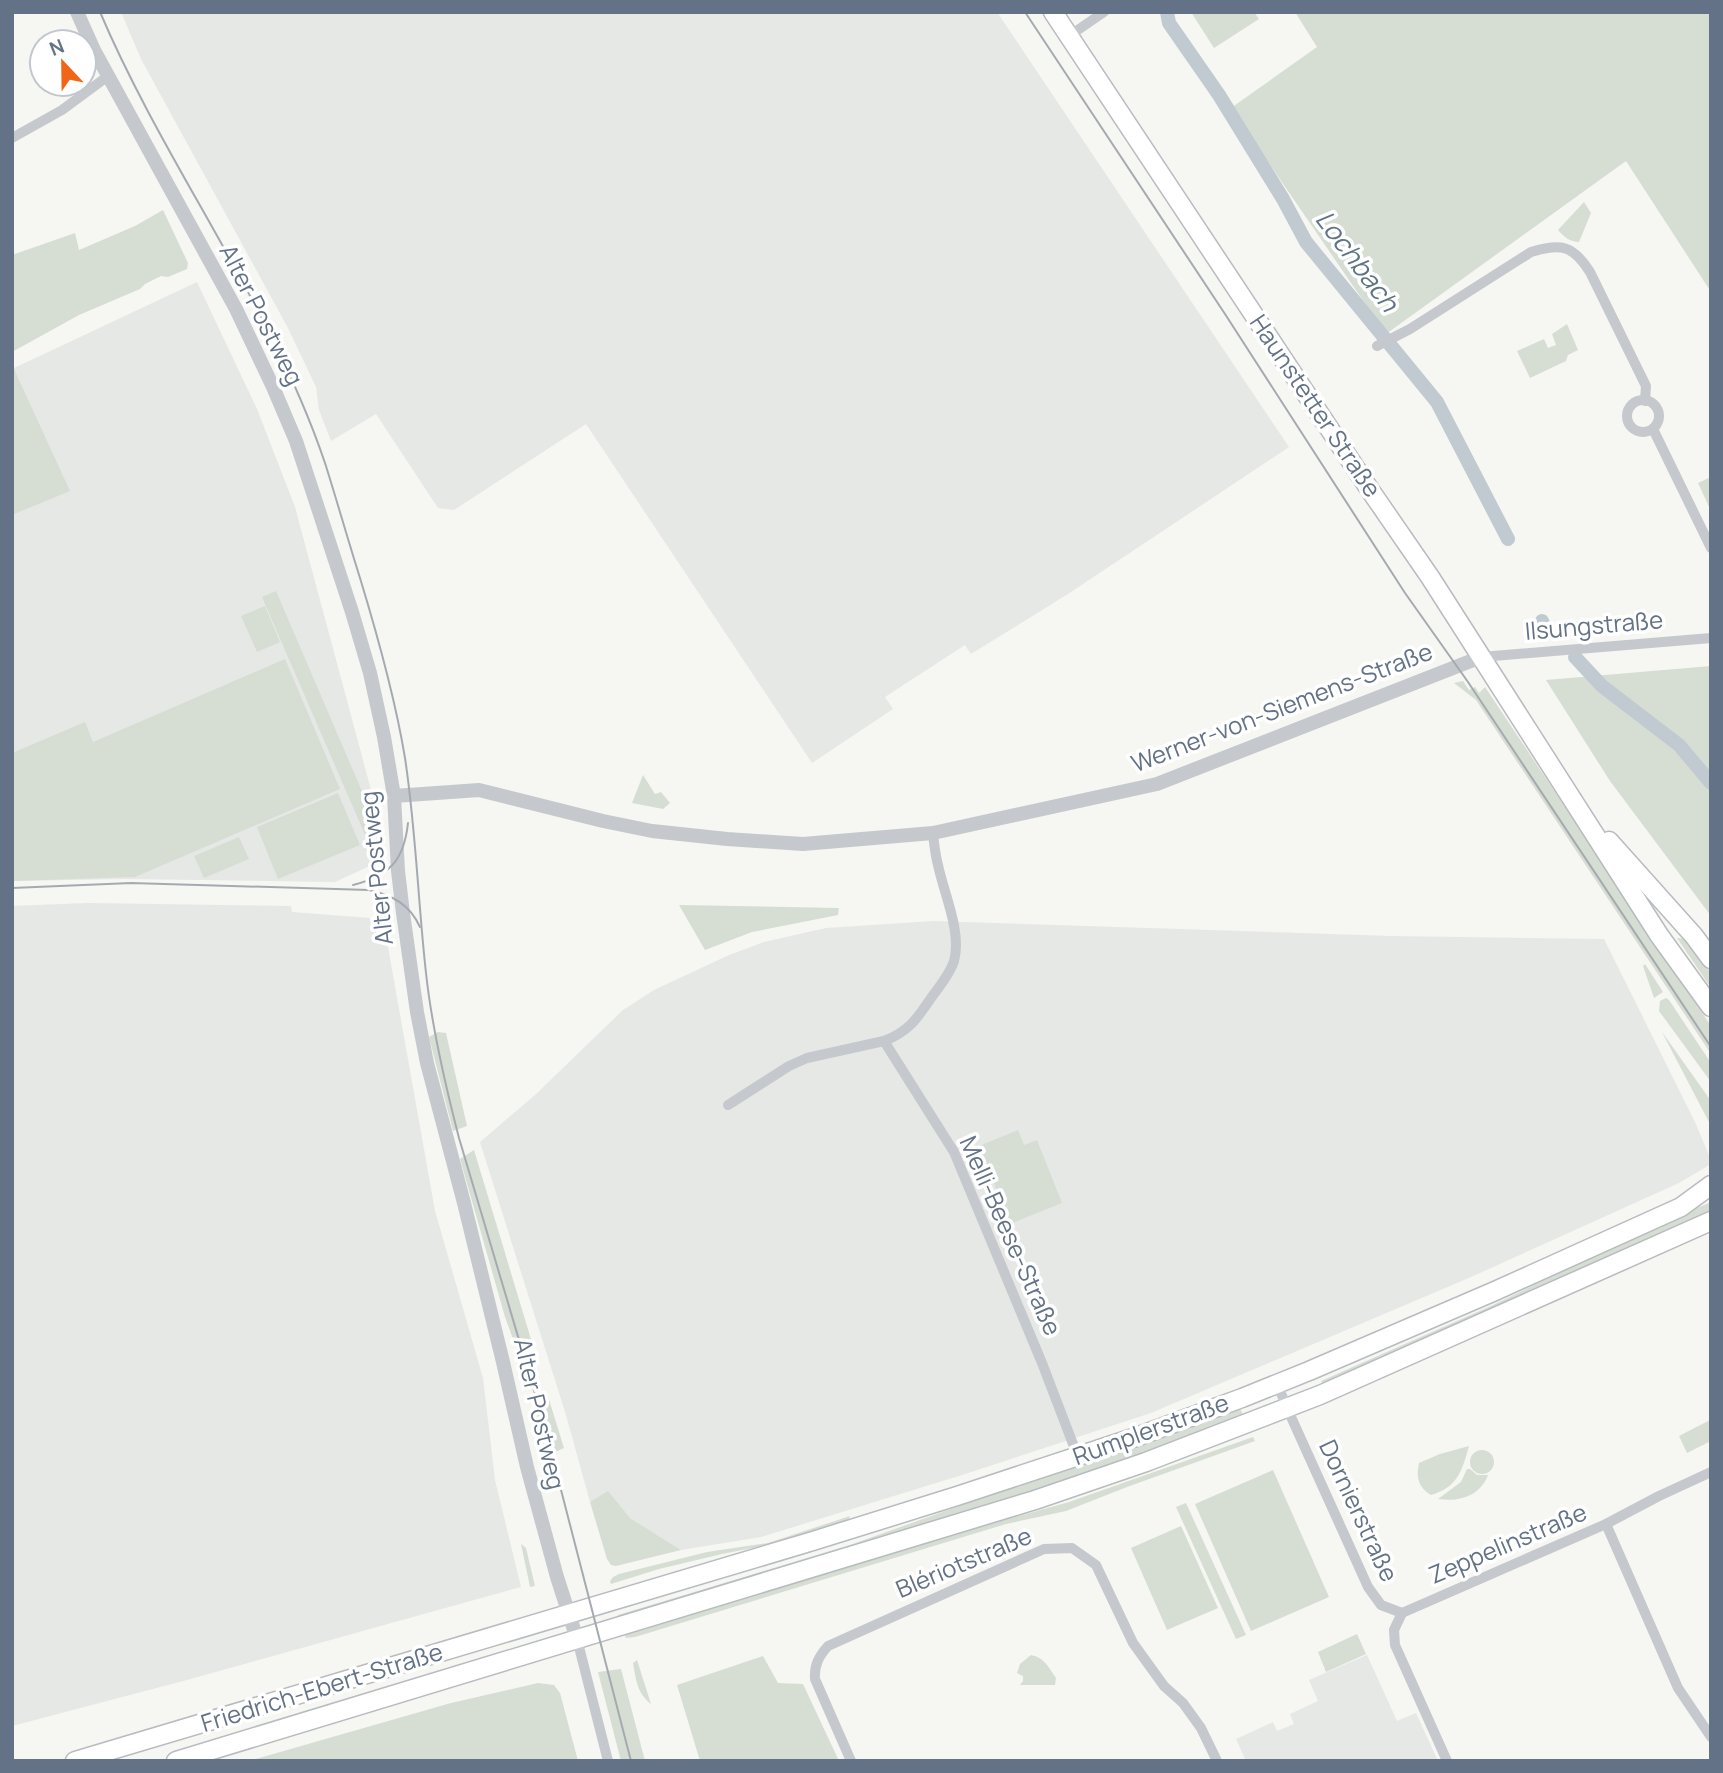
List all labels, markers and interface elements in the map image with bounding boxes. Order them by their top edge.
north arrow [28,28,98,98]
text: N [45,33,68,62]
water label: Lochbach [1308,202,1409,320]
street label: Alter Postweg [213,238,312,391]
street label: Haunstetter Straße [1243,307,1390,503]
street label: Ilsungstraße [1523,602,1664,647]
street label: Werner-von-Siemens-Straße [1126,634,1437,779]
street label: Alter Postweg [351,790,400,947]
street label: Melli-Beese-Straße [953,1131,1070,1340]
street label: Alter Postweg [507,1335,574,1493]
street label: Rumplerstraße [1068,1385,1233,1472]
street label: Dornierstraße [1312,1434,1407,1587]
street label: Zeppelinstraße [1423,1495,1591,1591]
street label: Blériotstraße [890,1518,1036,1605]
street label: Friedrich-Ebert-Straße [197,1634,446,1739]

